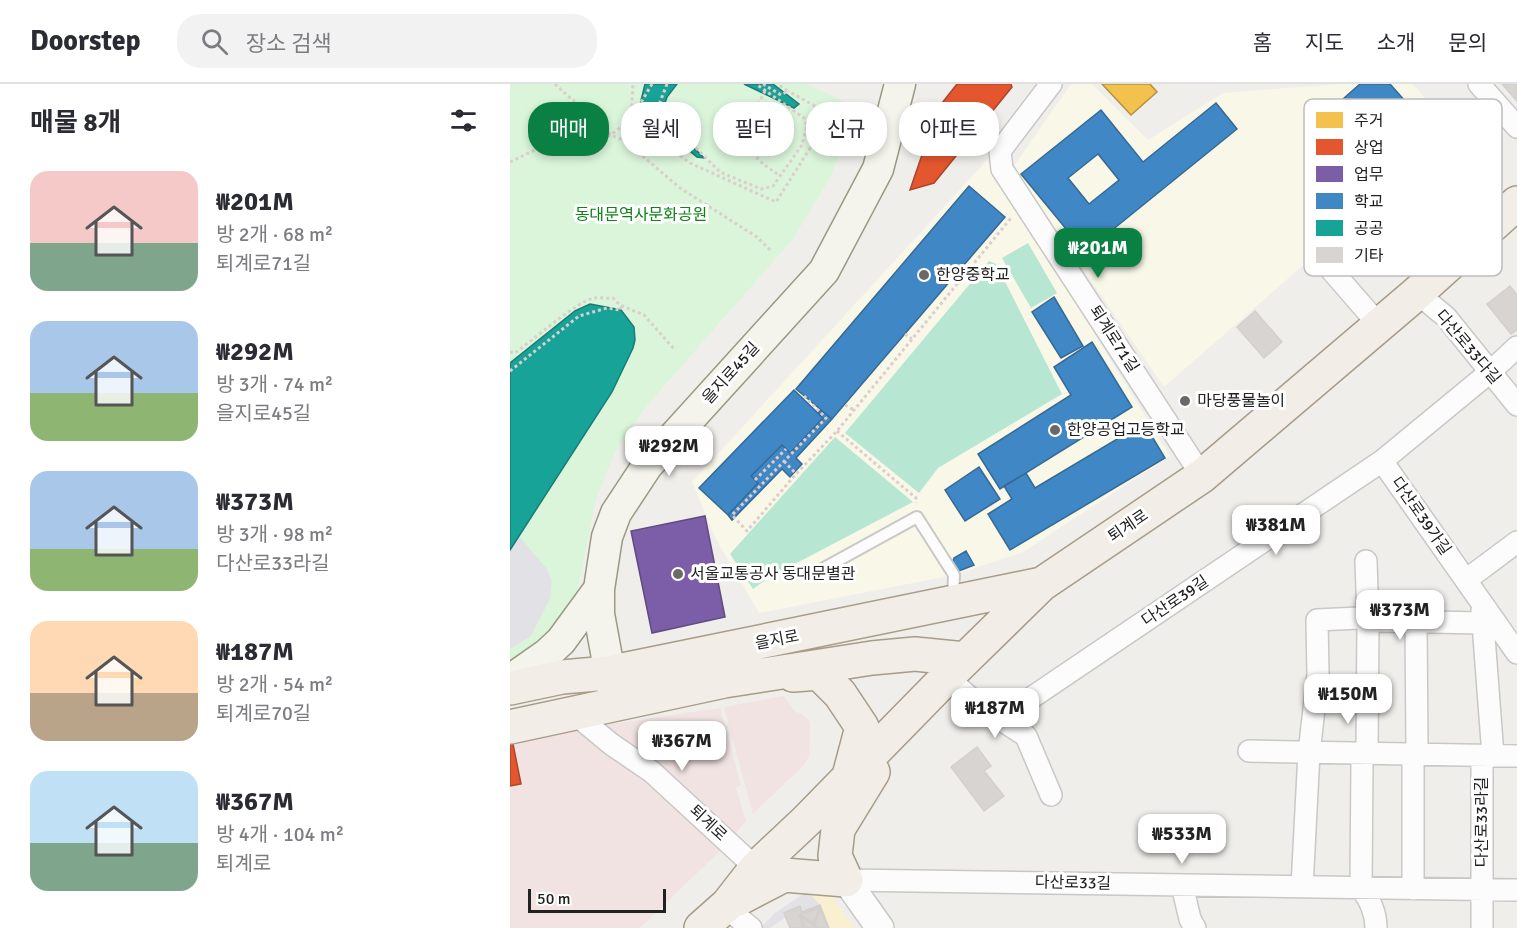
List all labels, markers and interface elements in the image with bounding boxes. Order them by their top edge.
search box [177,14,597,68]
text: Doorstep [30,24,141,58]
icon: search [198,25,231,58]
text: 장소 검색 [246,30,332,57]
text: 홈 [1253,30,1272,56]
text: 지도 [1305,30,1344,56]
text: 소개 [1377,30,1415,56]
text: 문의 [1448,30,1487,56]
legend [1304,99,1502,276]
chip: 매매 [528,102,609,156]
chip: 월세 [621,102,701,156]
chip: 필터 [713,102,794,156]
chip: 신규 [806,102,887,156]
chip: 아파트 [899,102,999,156]
icon: filters [447,104,480,137]
text: 매물 8개 [30,107,122,139]
text: 주거 [1354,111,1383,131]
text: 상업 [1354,138,1383,158]
text: 업무 [1354,165,1384,185]
text: ₩201M [216,186,294,218]
text: 학교 [1354,192,1383,212]
icon: home [78,195,150,267]
park label: 동대문역사문화공원 [575,205,707,225]
text: 공공 [1354,219,1383,239]
text: 방 2개 · 68 m² [216,222,333,247]
pin: ₩201M [1056,228,1140,279]
text: ₩201M [1068,235,1128,260]
text: 기타 [1354,246,1384,266]
text: 퇴계로71길 [216,251,311,276]
place label: 한양중학교 [936,265,1010,285]
marker: 한양중학교 [917,268,931,282]
street label: 퇴계로71길 [1085,302,1143,376]
street label: 다산로33다길 [1431,306,1505,388]
text: ₩292M [216,336,294,368]
street label: 을지로45길 [698,338,764,408]
icon: home [78,345,150,417]
text: 방 3개 · 74 m² [216,372,333,397]
place label: 마당풍물놀이 [1197,391,1285,411]
marker: 마당풍물놀이 [1178,394,1192,408]
text: 을지로45길 [216,401,311,426]
place label: 한양공업고등학교 [1067,420,1185,440]
marker: 한양공업고등학교 [1048,423,1062,437]
pin: ₩292M [627,426,711,477]
text: ₩292M [639,433,699,458]
street label: 다산로39가길 [1387,473,1455,559]
text: ₩373M [216,486,294,518]
icon: home [78,495,150,567]
street label: 퇴계로 [1104,505,1152,547]
pin: ₩381M [1234,505,1318,556]
text: ₩381M [1246,512,1306,537]
text: 방 3개 · 98 m² [216,522,333,547]
text: 다산로33라길 [216,551,330,576]
place label: 서울교통공사 동대문별관 [690,564,856,584]
marker: 서울교통공사 동대문별관 [671,567,685,581]
street label: 다산로39길 [1138,571,1212,631]
pin: ₩373M [1358,590,1442,641]
text: ₩373M [1370,597,1430,622]
street label: 을지로 [753,626,801,654]
text: ₩187M [216,636,294,668]
icon: home [78,645,150,717]
text: 방 2개 · 54 m² [216,672,333,697]
pin: ₩150M [1306,674,1390,725]
text: ₩150M [1318,681,1378,706]
pin: ₩187M [953,688,1037,739]
text: ₩187M [965,695,1025,720]
text: 퇴계로70길 [216,701,311,726]
pin: ₩367M [640,721,724,772]
text: ₩367M [652,728,712,753]
street label: 다산로33라길 [1472,777,1492,867]
text: ₩367M [216,786,294,818]
icon: home [78,795,150,867]
street label: 퇴계로 [685,801,731,846]
pin: ₩533M [1140,814,1224,865]
text: ₩533M [1152,821,1212,846]
text: 방 4개 · 104 m² [216,822,344,847]
text: 퇴계로 [216,851,271,876]
street label: 다산로33길 [1035,872,1111,894]
scale bar [528,886,666,914]
text: 50 m [537,889,571,909]

